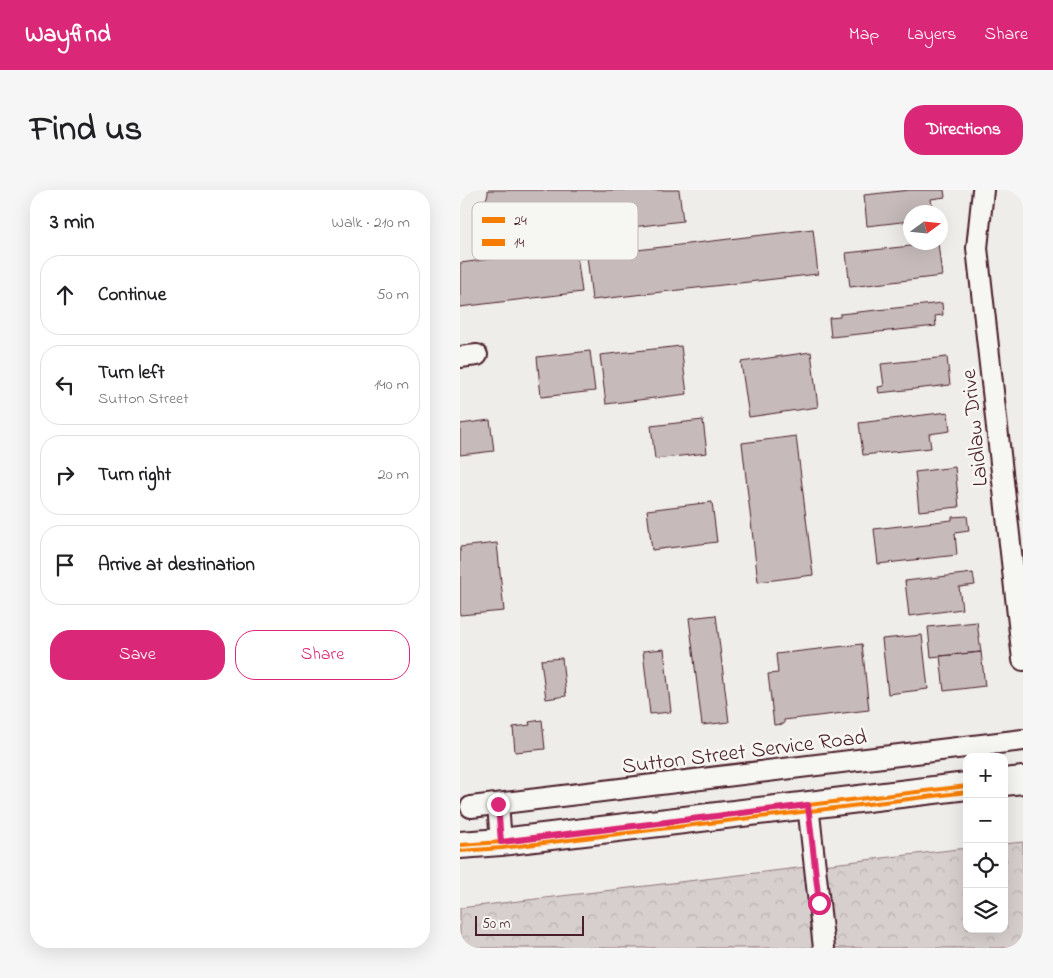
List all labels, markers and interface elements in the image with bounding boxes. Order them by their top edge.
text: Wayfind [25,18,111,53]
text: Map [849,22,879,48]
text: Layers [907,22,957,48]
text: Share [985,22,1028,48]
text: Find us [30,105,142,156]
button: Directions [904,105,1023,155]
legend [472,202,638,260]
north arrow [903,205,948,250]
text: 3 min [50,208,94,238]
text: Walk · 210 m [331,211,410,235]
text: 24 [514,211,527,232]
text: 14 [514,233,524,254]
icon: ahead [51,281,79,309]
text: Continue [98,282,166,309]
text: 50 m [377,283,409,307]
text: Turn left [98,360,165,387]
street label: Laidlaw Drive [954,367,998,488]
icon: left [51,371,79,399]
text: 140 m [374,373,409,397]
text: Sutton Street [98,387,189,411]
icon: right [51,461,79,489]
text: Turn right [98,462,171,489]
text: 20 m [378,463,409,487]
icon: arrive [51,551,79,579]
text: Arrive at destination [98,552,255,579]
button: Save [50,630,225,680]
button: Share [235,630,410,680]
street label: Sutton Street Service Road [620,722,869,784]
map controls [963,753,1008,933]
button: + [963,753,1008,798]
route end [487,793,510,816]
button: − [963,798,1008,843]
button: locate [963,843,1008,888]
button: layers [963,888,1008,933]
route start [808,892,831,915]
scale bar [475,913,584,936]
text: 50 m [482,914,510,935]

